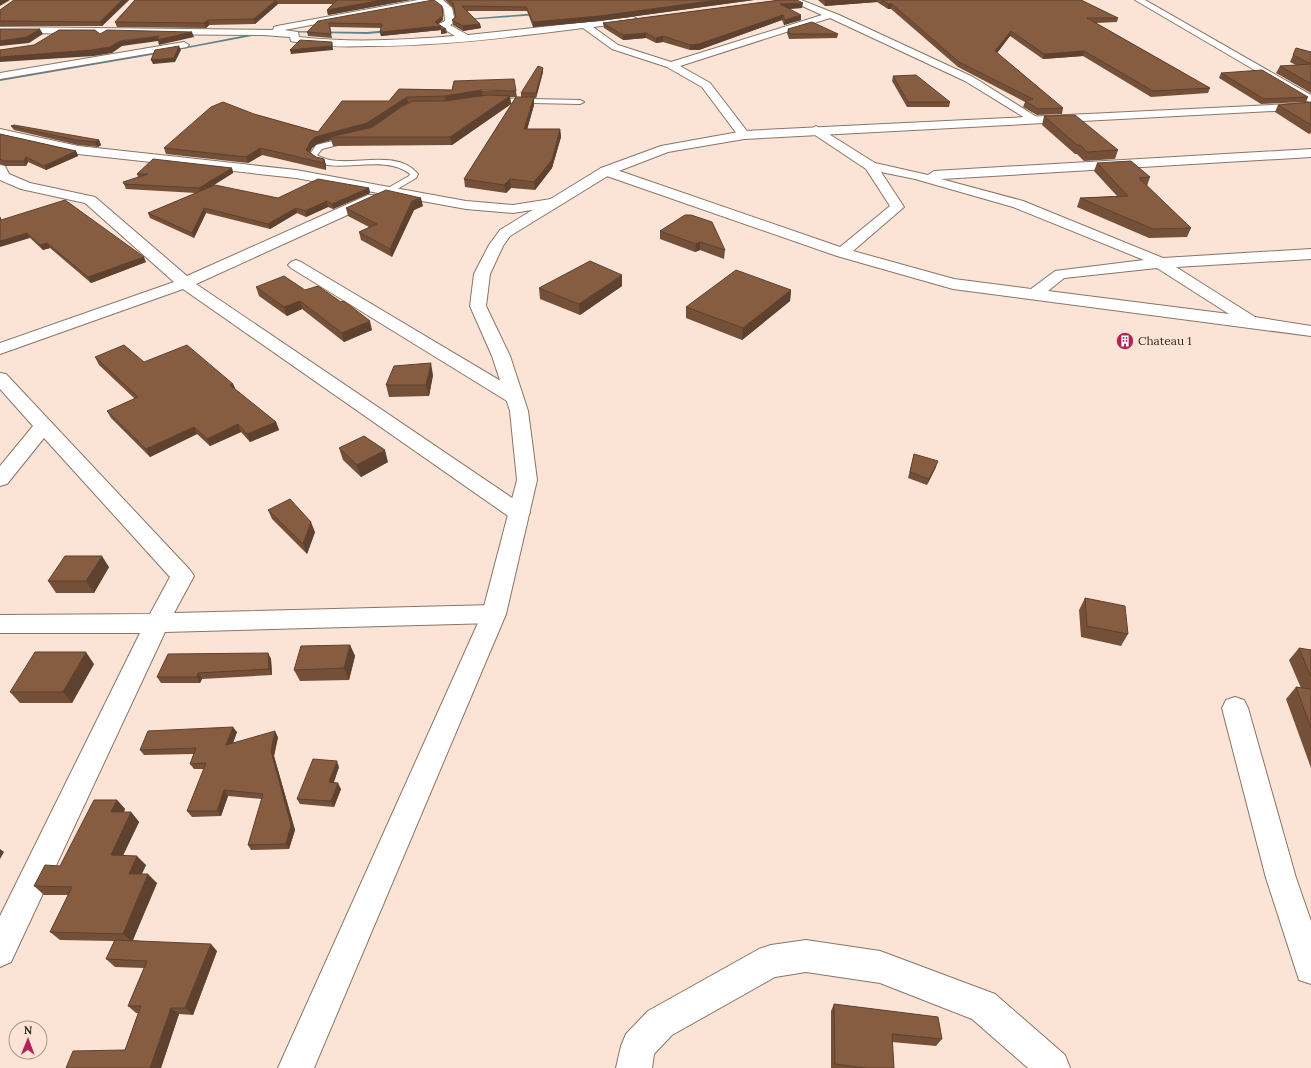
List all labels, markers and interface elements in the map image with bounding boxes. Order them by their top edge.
building icon: Chateau 1 [1115,331,1135,351]
place label: Chateau 1 [1138,333,1192,348]
north arrow [8,1020,48,1060]
text: N [24,1023,33,1037]

